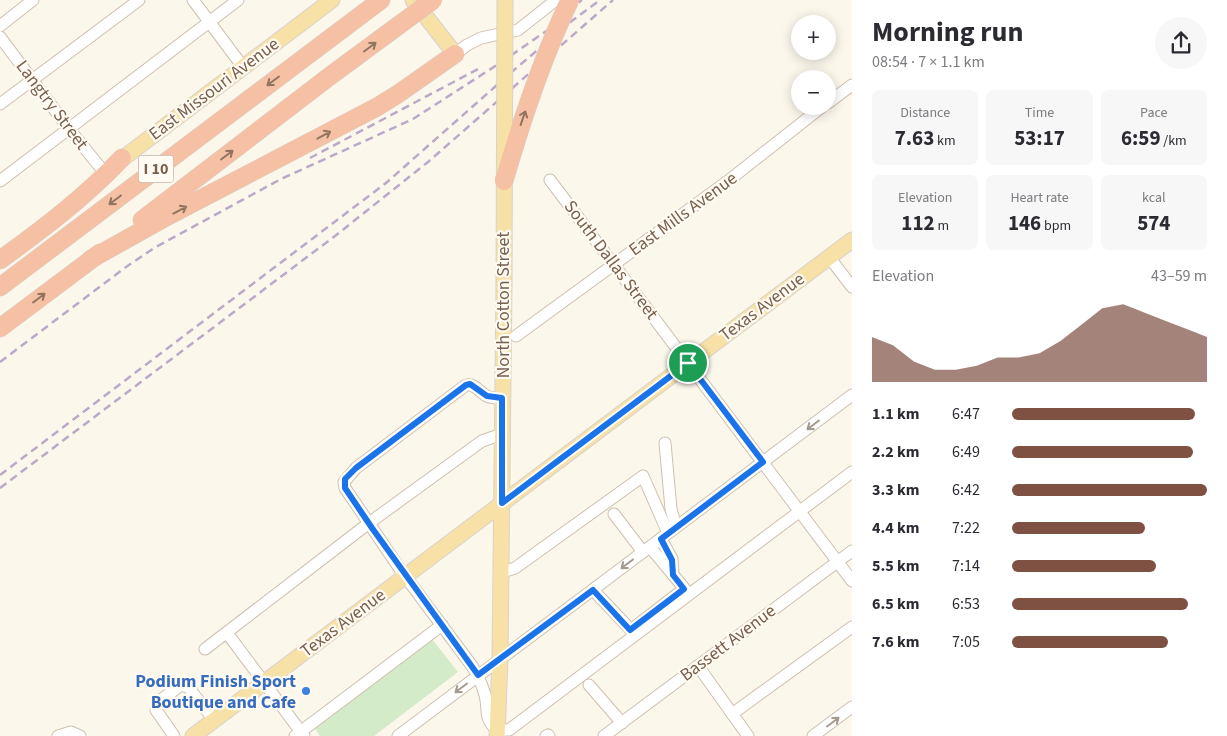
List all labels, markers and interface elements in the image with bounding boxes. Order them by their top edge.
text: Morning run [872,12,1023,52]
map controls [791,15,836,115]
button: + [791,15,836,60]
button: share [1155,17,1207,69]
street label: East Missouri Avenue [144,32,284,146]
one-way arrow [363,42,376,53]
text: 08:54 · 7 × 1.1 km [872,51,985,73]
street label: Langtry Street [10,55,94,155]
button: − [791,70,836,115]
one-way arrow [266,76,280,86]
text: Distance [900,103,950,123]
text: Time [1025,103,1054,123]
text: Pace [1140,103,1168,123]
one-way arrow [519,111,528,126]
text: 7.63 [895,123,934,153]
text: 53:17 [1014,123,1065,153]
text: 6:59 [1121,123,1160,153]
one-way arrow [316,130,331,139]
text: km [934,131,956,151]
text: /km [1160,131,1187,151]
one-way arrow [220,150,233,161]
road number: I 10 [138,156,174,182]
street label: East Mills Avenue [624,166,742,262]
text: Elevation [898,188,952,208]
text: Heart rate [1010,188,1069,208]
text: kcal [1142,188,1166,208]
one-way arrow [108,195,122,205]
street label: South Dallas Street [558,195,664,325]
one-way arrow [172,205,187,214]
text: 112 [901,208,935,238]
text: 146 [1008,208,1041,238]
text: 574 [1137,208,1170,238]
text: m [935,216,949,236]
text: bpm [1041,216,1071,236]
street label: North Cotton Street [491,232,516,378]
text: Elevation [872,265,934,287]
text: 43–59 m [1151,265,1207,287]
street label: Texas Avenue [714,267,810,347]
one-way arrow [32,293,45,304]
pin [667,342,709,384]
icon: arrive [674,349,702,377]
text: 1.1 km [872,403,919,425]
text: 6:47 [952,403,980,425]
one-way arrow [807,419,820,430]
text: 2.2 km [872,441,919,463]
text: 6:49 [952,441,980,463]
text: 3.3 km [872,479,919,501]
text: 6:42 [952,479,980,501]
text: 4.4 km [872,517,919,539]
text: 7:22 [952,517,980,539]
text: 5.5 km [872,555,919,577]
text: 7:14 [952,555,980,577]
one-way arrow [620,559,634,569]
street label: Texas Avenue [295,583,391,663]
text: 6.5 km [872,593,919,615]
text: 6:53 [952,593,980,615]
street label: Bassett Avenue [675,599,781,687]
text: 7.6 km [872,631,919,653]
text: 7:05 [952,631,980,653]
place label: Podium Finish Sport Boutique and Cafe [135,669,296,715]
one-way arrow [455,682,468,693]
marker: Podium Finish Sport Boutique and Cafe [300,685,312,697]
one-way arrow [826,716,839,727]

